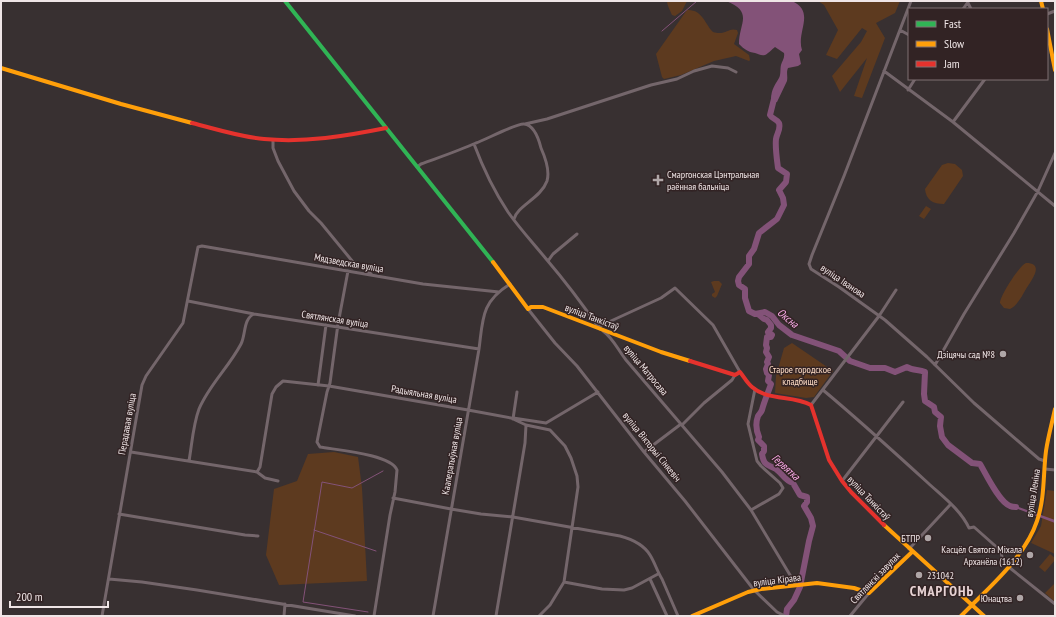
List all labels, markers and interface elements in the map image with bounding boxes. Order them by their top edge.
legend [908,8,1048,80]
text: Fast [944,16,962,31]
text: Slow [944,36,965,51]
text: Jam [943,56,960,71]
place label: Смаргонская Цэнтральная раённая бальніца [667,168,759,193]
marker: Смаргонская Цэнтральная раённая бальніца [652,174,664,186]
street label: Мядзведская вуліца [313,250,385,276]
street label: вуліца Іванова [818,261,868,301]
street label: вуліца Танкістаў [563,301,621,333]
water label: Оксна [775,305,802,331]
street label: Святлянская вуліца [301,307,369,331]
street label: вуліца Матросава [621,342,671,398]
place label: Дзіцячы сад №8 [937,348,995,361]
marker: Дзіцячы сад №8 [998,349,1008,359]
park label: Старое городское кладбище [769,363,831,388]
street label: Радыяльная вуліца [390,382,458,406]
street label: Перадавая вуліца [115,392,139,456]
street label: вуліца Вікторыі Сінкевіч [620,410,684,484]
street label: Кааператыўная вуліца [439,416,465,496]
water label: Гервятка [769,451,803,484]
street label: вуліца Леніна [1023,468,1043,518]
street label: вуліца Танкістаў [845,473,893,523]
place label: БТПР [901,532,920,545]
marker: БТПР [923,533,933,543]
place label: Касцёл Святога Міхала Арханёла (1612) [941,543,1023,568]
street label: Святлянскі завулак [847,549,903,606]
marker: Касцёл Святога Міхала Арханёла (1612) [1025,550,1035,560]
place label: 231042 [927,569,954,582]
marker: 231042 [914,570,924,580]
street label: вуліца Кірава [752,571,802,589]
district label: СМАРГОНЬ [910,582,974,600]
scale bar [10,583,108,609]
text: 200 m [16,589,43,604]
place label: Юнацтва [981,592,1012,605]
marker: Юнацтва [1015,593,1025,603]

